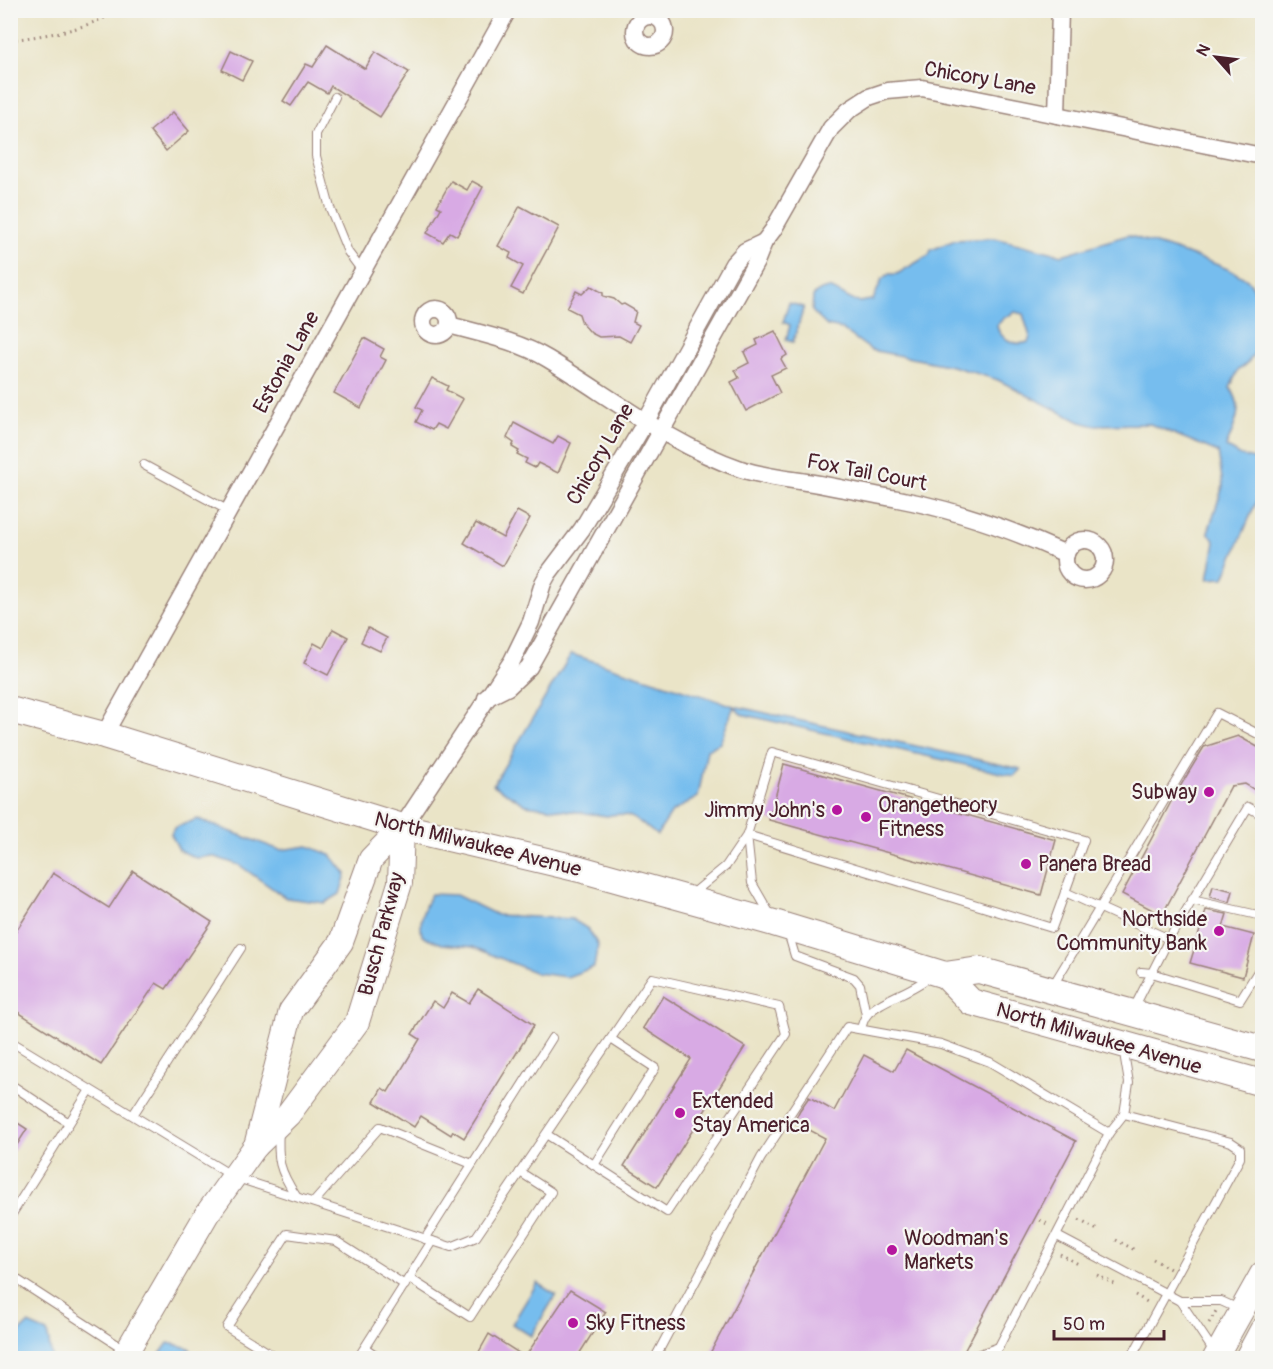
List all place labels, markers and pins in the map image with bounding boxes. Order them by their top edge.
place label: Subway [1131,779,1197,806]
marker: Subway [1202,785,1216,799]
place label: Orangetheory Fitness [878,792,997,843]
place label: Jimmy John's [704,797,826,824]
marker: Jimmy John's [830,803,844,817]
marker: Orangetheory Fitness [859,810,873,824]
place label: Panera Bread [1038,851,1151,878]
marker: Panera Bread [1019,857,1033,871]
place label: Northside Community Bank [1056,906,1208,957]
marker: Northside Community Bank [1212,924,1226,938]
place label: Extended Stay America [692,1088,810,1139]
marker: Extended Stay America [673,1106,687,1120]
place label: Woodman's Markets [904,1225,1009,1276]
marker: Woodman's Markets [885,1243,899,1257]
place label: Sky Fitness [585,1310,686,1337]
marker: Sky Fitness [566,1316,580,1330]

